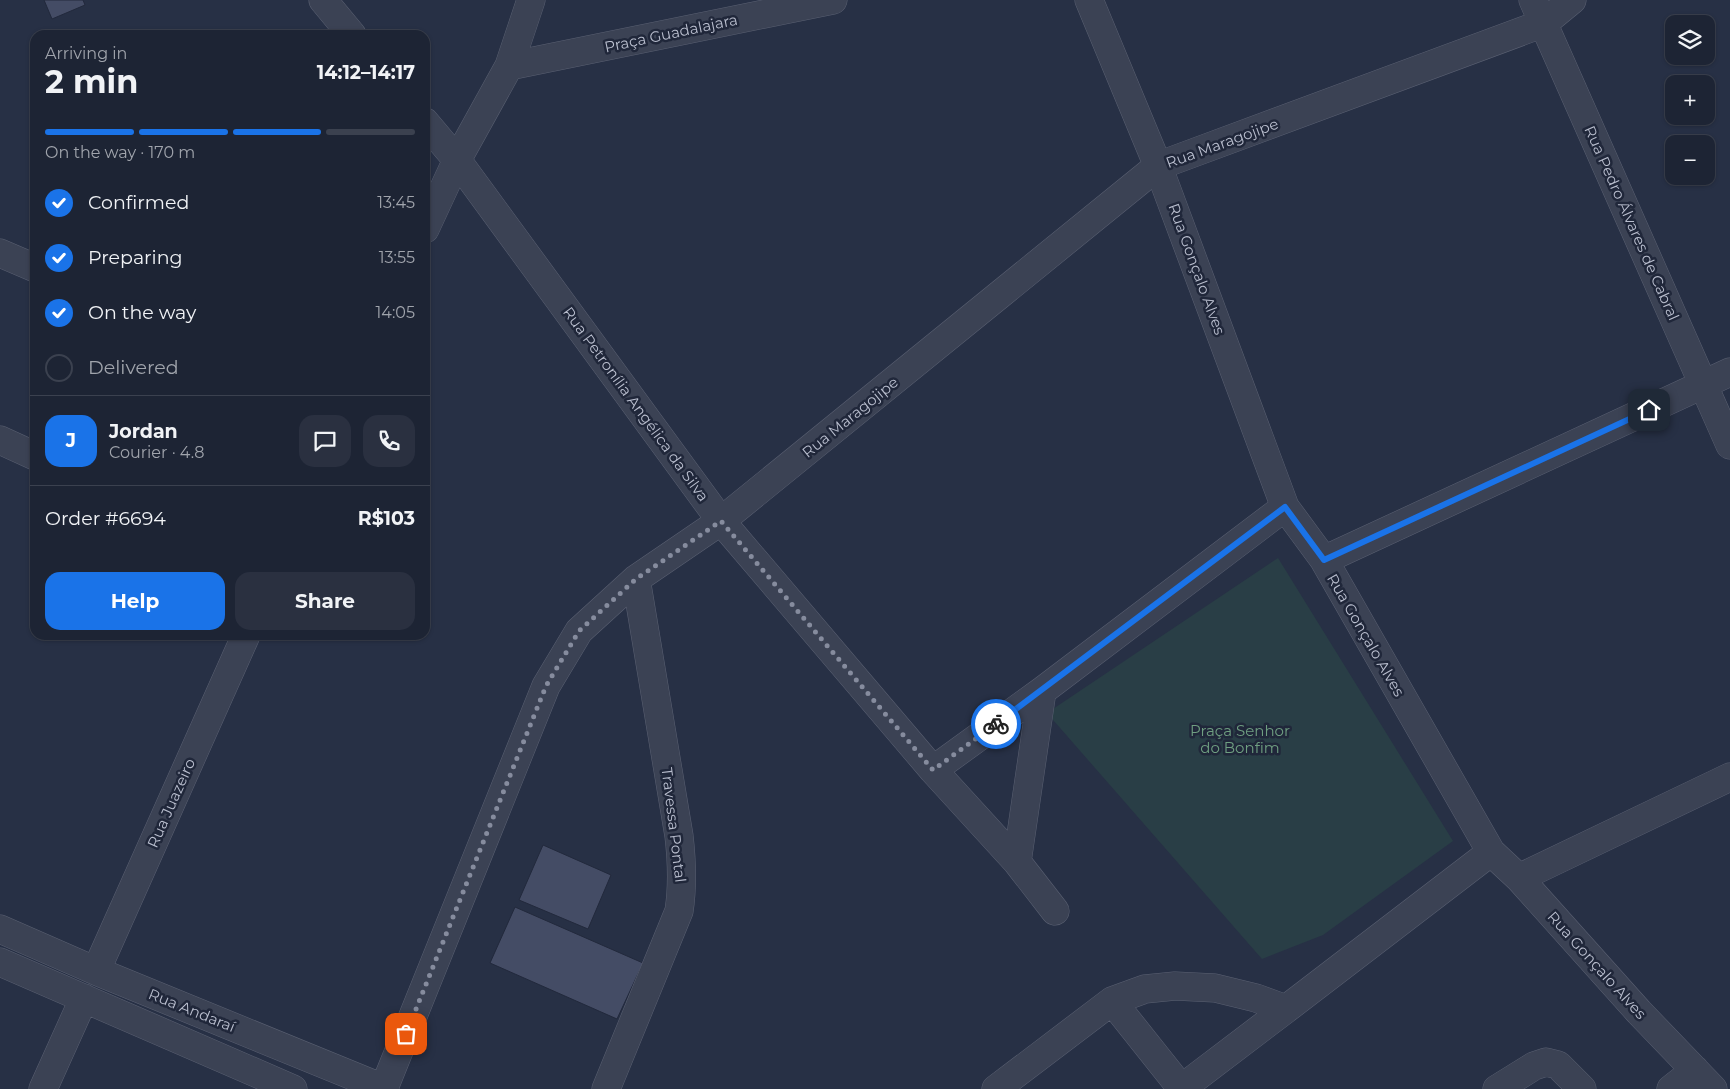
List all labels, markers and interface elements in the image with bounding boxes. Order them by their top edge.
street label: Praça Guadalajara [603,10,739,56]
map controls [1665,15,1715,185]
button: layers [1665,15,1715,65]
text: Arriving in [45,44,127,63]
text: 14:12–14:17 [317,61,415,84]
text: 2 min [45,62,138,101]
button: + [1665,75,1715,125]
street label: Rua Maragojipe [1163,114,1281,172]
street label: Rua Pedro Álvares de Cabral [1580,123,1684,323]
button: − [1665,135,1715,185]
text: On the way · 170 m [45,143,195,162]
icon: check [45,189,73,217]
text: Confirmed [88,191,189,214]
text: 13:45 [377,193,415,212]
street label: Rua Gonçalo Alves [1164,201,1230,337]
icon: check [45,244,73,272]
text: Preparing [88,246,183,269]
text: 13:55 [379,248,415,267]
icon: check [45,299,73,327]
text: On the way [88,301,196,324]
text: 14:05 [376,303,415,322]
street label: Rua Petronília Angélica da Silva [559,303,713,505]
text: Delivered [88,356,179,379]
street label: Rua Maragojipe [798,372,902,462]
pin [1628,389,1670,431]
icon: home [1635,396,1663,424]
button: chat [299,415,351,467]
button: phone [363,415,415,467]
text: Jordan [109,420,178,443]
text: J [66,429,76,452]
text: Courier · 4.8 [109,443,205,462]
text: Order #6694 [45,507,166,530]
text: R$103 [358,507,415,530]
street label: Rua Gonçalo Alves [1323,570,1409,700]
button: Help [45,572,225,630]
button: Share [235,572,415,630]
courier [971,699,1021,749]
icon: bike [982,710,1010,738]
park label: Praça Senhor do Bonfim [1190,721,1290,757]
street label: Rua Juazeiro [143,755,199,851]
street label: Travessa Pontal [658,766,690,884]
street label: Rua Gonçalo Alves [1544,907,1650,1023]
street label: Rua Andaraí [146,984,239,1036]
pin [385,1013,427,1055]
icon: bag [392,1020,420,1048]

